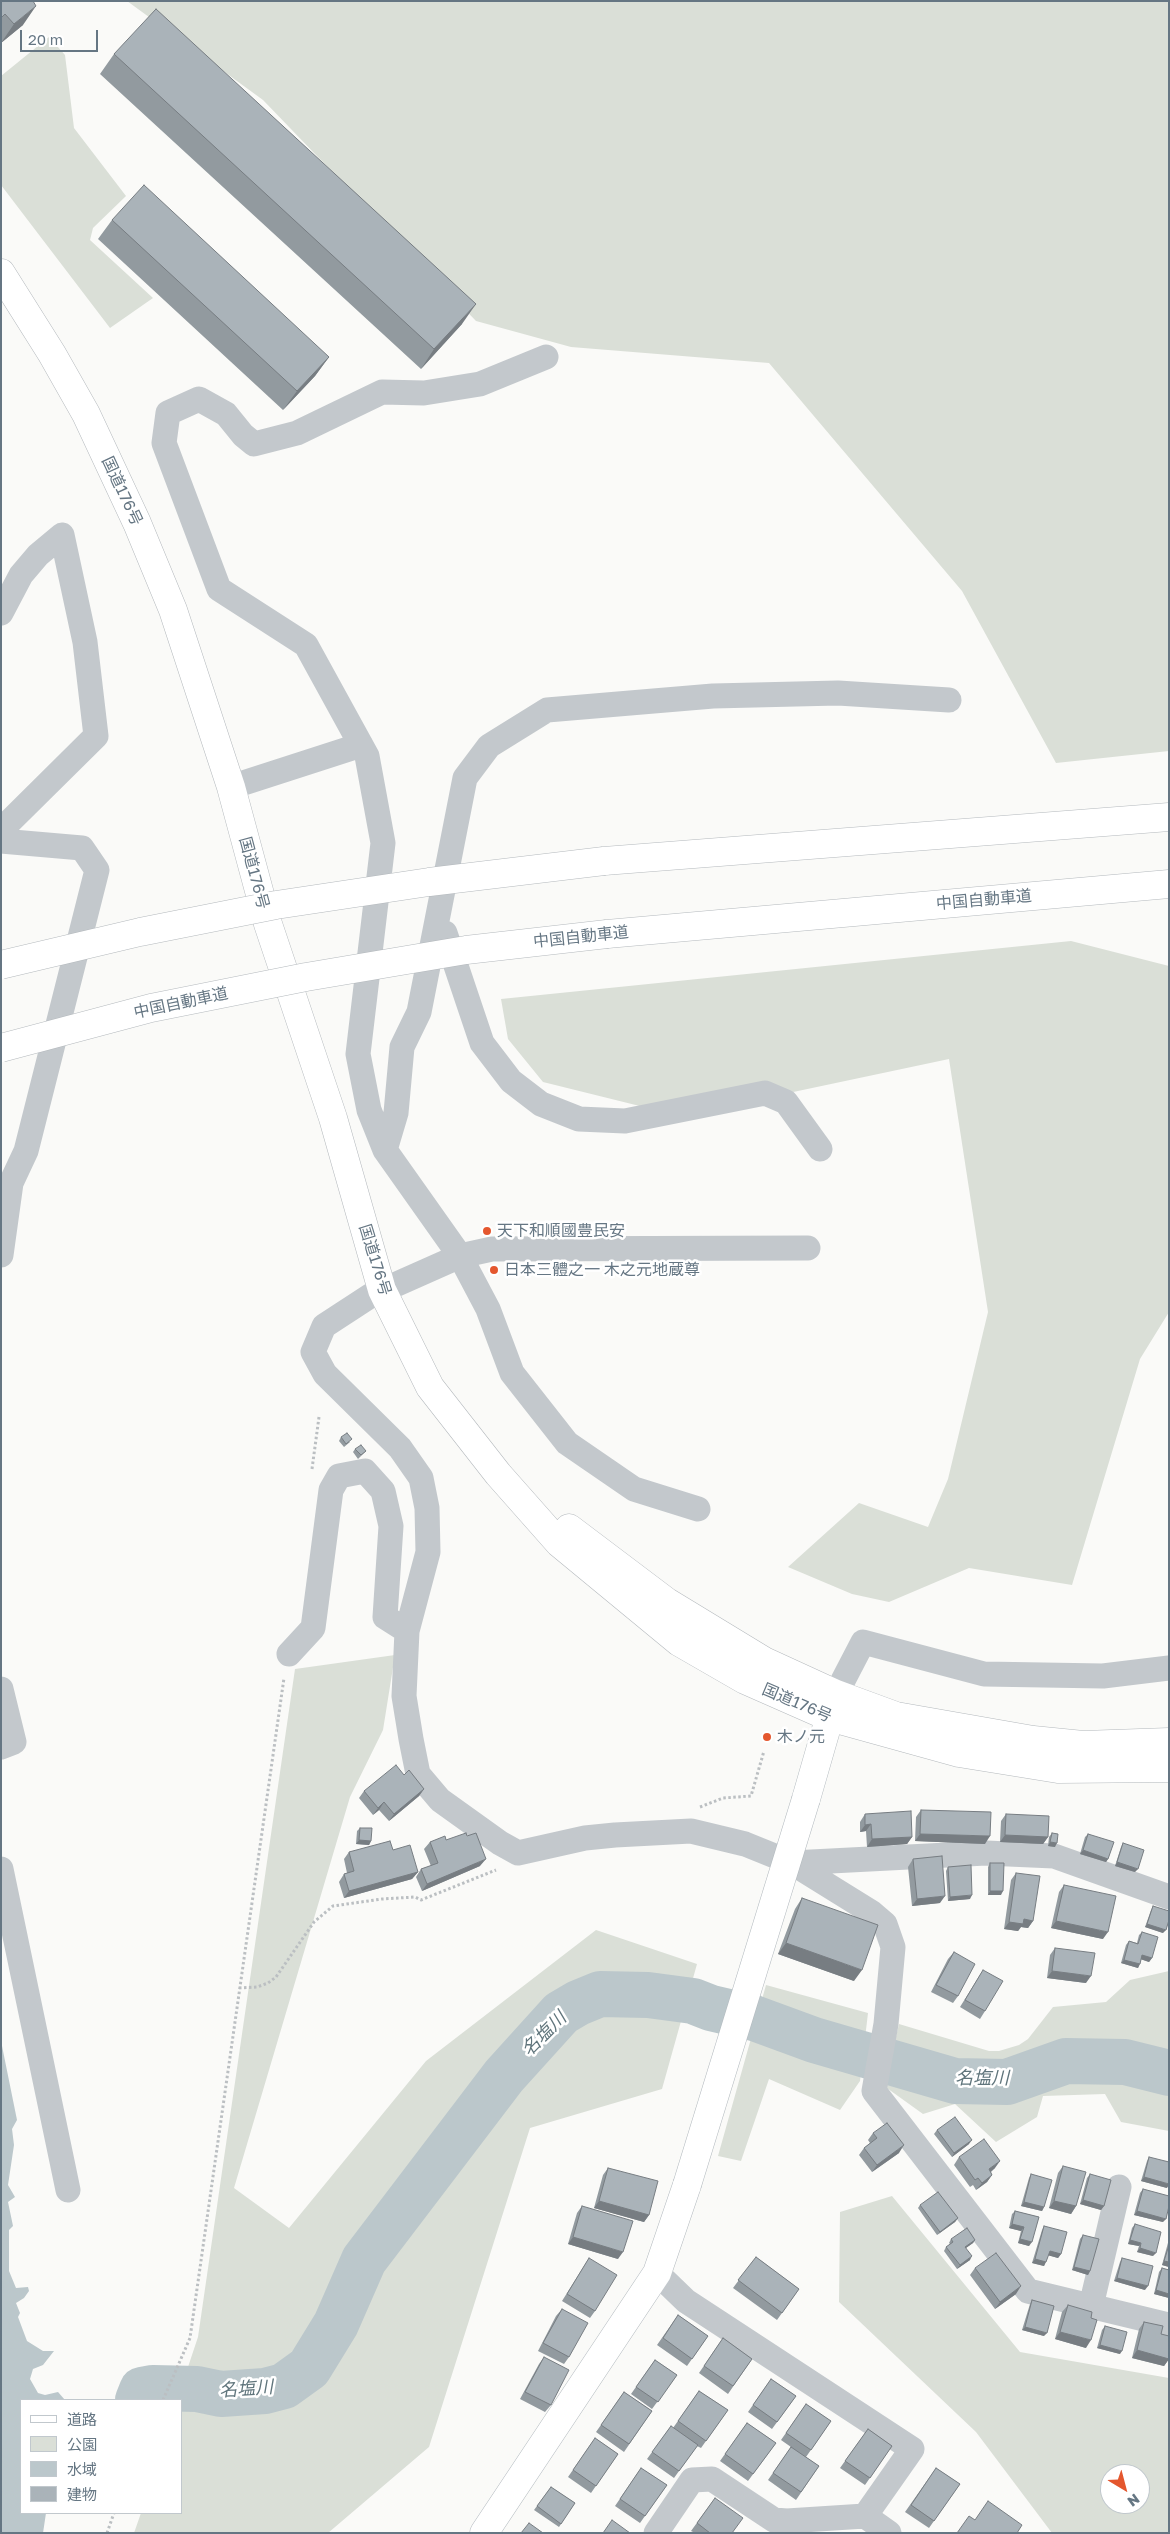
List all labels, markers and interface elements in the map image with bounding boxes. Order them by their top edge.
scale bar [22,20,100,52]
text: 20 m [28,30,63,48]
street label: 国道176号 [98,453,146,529]
street label: 国道176号 [235,835,273,911]
street label: 中国自動車道 [935,886,1033,914]
street label: 中国自動車道 [532,922,630,952]
street label: 中国自動車道 [132,984,230,1022]
place label: 天下和順國豊民安 [497,1221,625,1241]
street label: 国道176号 [355,1222,395,1298]
marker: 天下和順國豊民安 [481,1225,493,1237]
place label: 日本三體之一 木之元地蔵尊 [504,1260,700,1280]
marker: 日本三體之一 木之元地蔵尊 [488,1264,500,1276]
street label: 国道176号 [759,1680,835,1726]
place label: 木ノ元 [777,1727,825,1747]
marker: 木ノ元 [761,1731,773,1743]
water label: 名塩川 [517,2007,571,2061]
water label: 名塩川 [955,2067,1009,2089]
water label: 名塩川 [218,2376,274,2402]
legend [20,2399,182,2514]
text: 道路 [67,2410,97,2428]
text: 公園 [67,2435,97,2453]
text: 水域 [67,2460,97,2478]
north arrow [1100,2464,1150,2514]
text: 建物 [67,2485,97,2503]
text: N [1124,2491,1143,2511]

